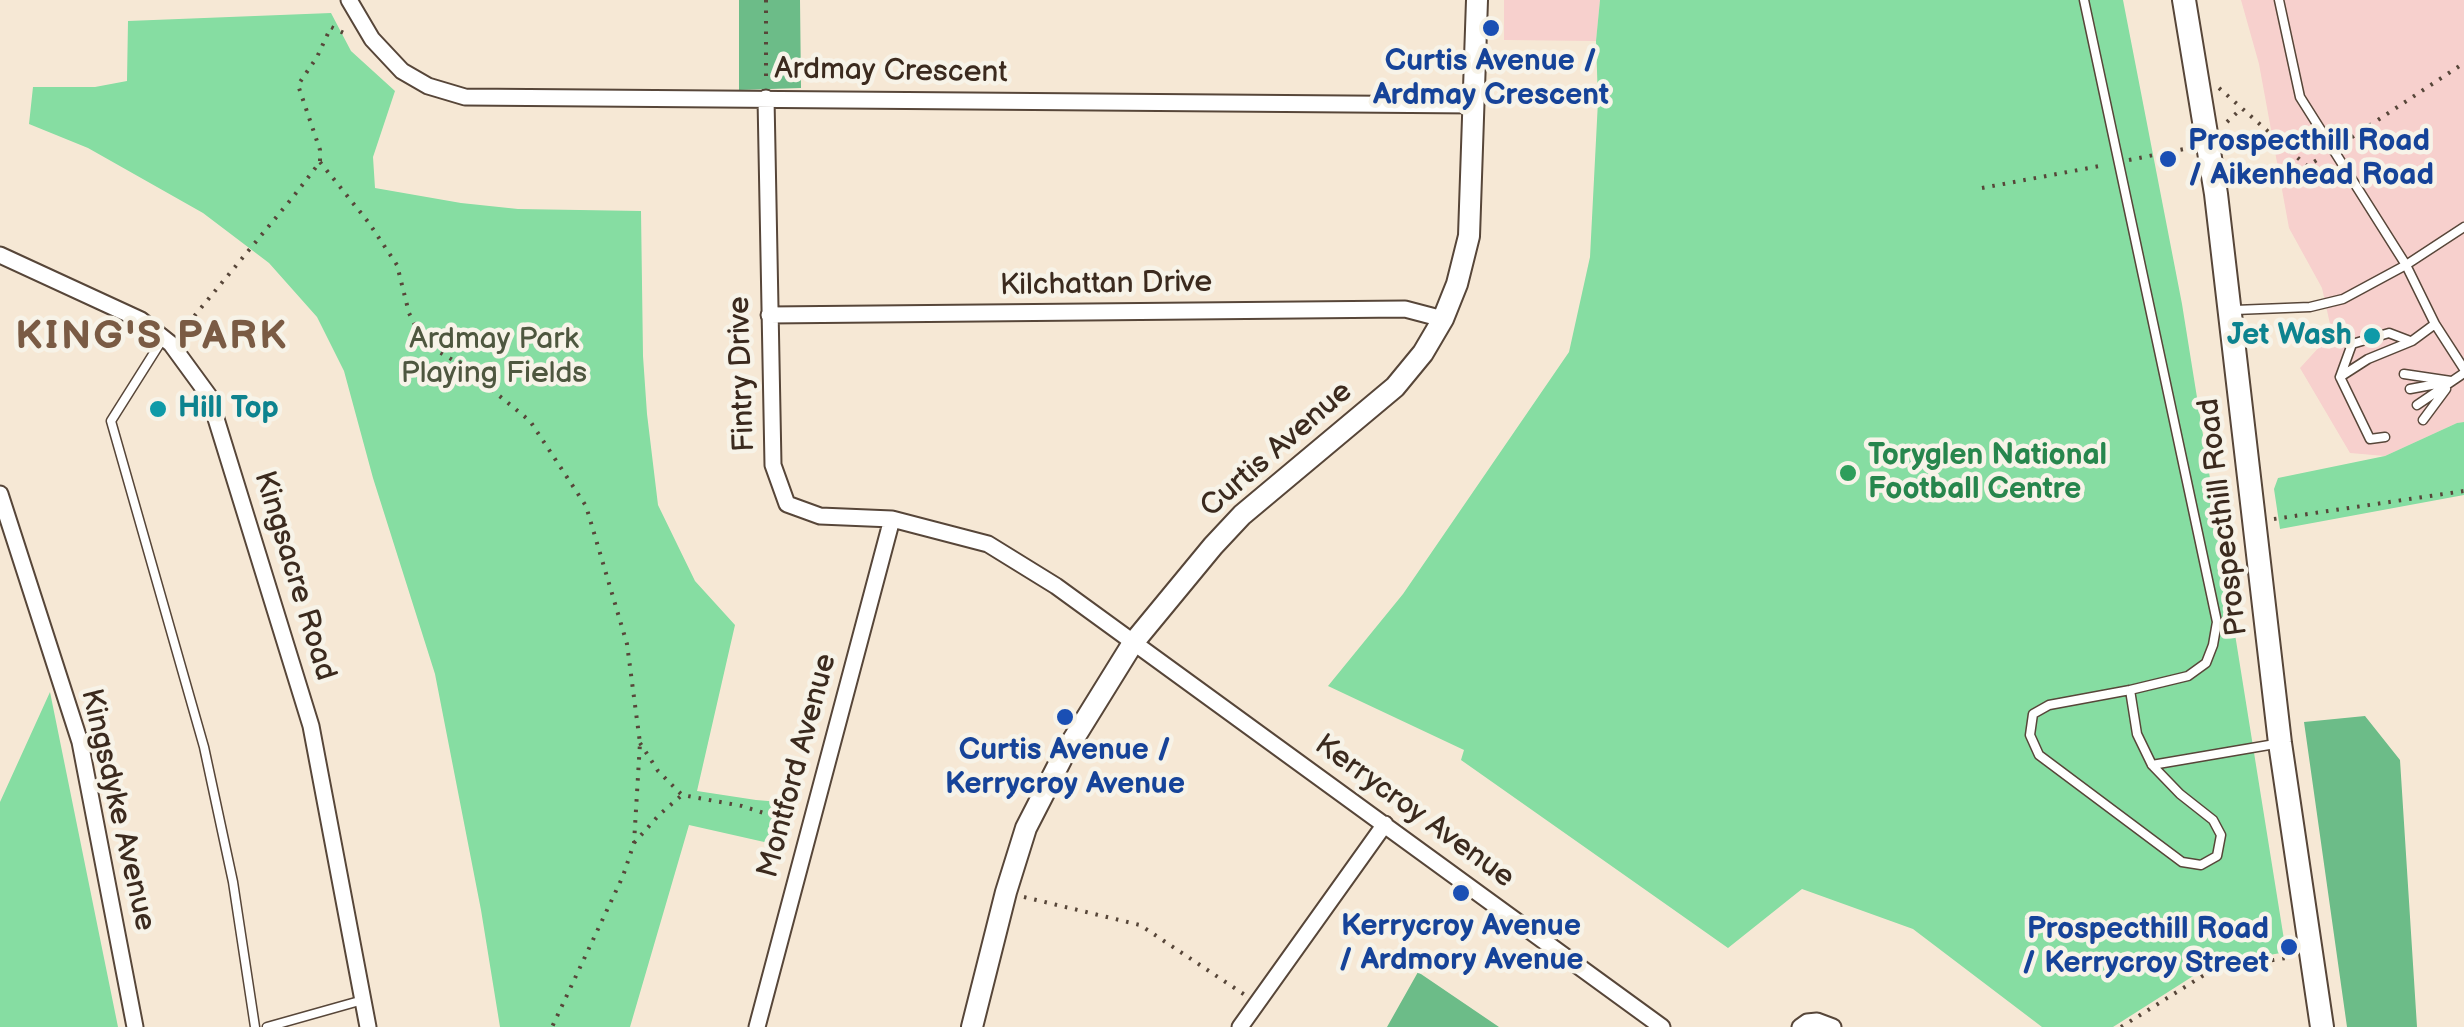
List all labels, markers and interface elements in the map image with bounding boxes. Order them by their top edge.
marker: Curtis Avenue / Ardmay Crescent [1480,17,1502,39]
place label: Curtis Avenue / Ardmay Crescent [1373,44,1609,114]
street label: Ardmay Crescent [774,52,1008,92]
place label: Prospecthill Road / Aikenhead Road [2188,124,2434,194]
marker: Prospecthill Road / Aikenhead Road [2157,148,2179,170]
street label: Kilchattan Drive [999,265,1213,305]
street label: Fintry Drive [722,296,764,452]
district label: KING'S PARK [15,314,289,362]
place label: Jet Wash [2227,318,2352,354]
park label: Ardmay Park Playing Fields [401,322,587,392]
marker: Jet Wash [2361,325,2383,347]
street label: Curtis Avenue [1194,374,1360,526]
place label: Hill Top [178,391,279,427]
street label: Prospecthill Road [2192,396,2256,638]
marker: Hill Top [147,398,169,420]
place label: Toryglen National Football Centre [1868,438,2107,508]
marker: Toryglen National Football Centre [1837,462,1859,484]
street label: Kingsacre Road [245,467,343,685]
street label: Montford Avenue [751,650,845,882]
street label: Kingsdyke Avenue [72,686,162,934]
marker: Curtis Avenue / Kerrycroy Avenue [1054,706,1076,728]
street label: Kerrycroy Avenue [1307,728,1521,896]
place label: Curtis Avenue / Kerrycroy Avenue [945,733,1185,804]
marker: Kerrycroy Avenue / Ardmory Avenue [1450,882,1472,904]
place label: Kerrycroy Avenue / Ardmory Avenue [1338,909,1584,980]
place label: Prospecthill Road / Kerrycroy Street [2022,912,2269,982]
marker: Prospecthill Road / Kerrycroy Street [2278,936,2300,958]

